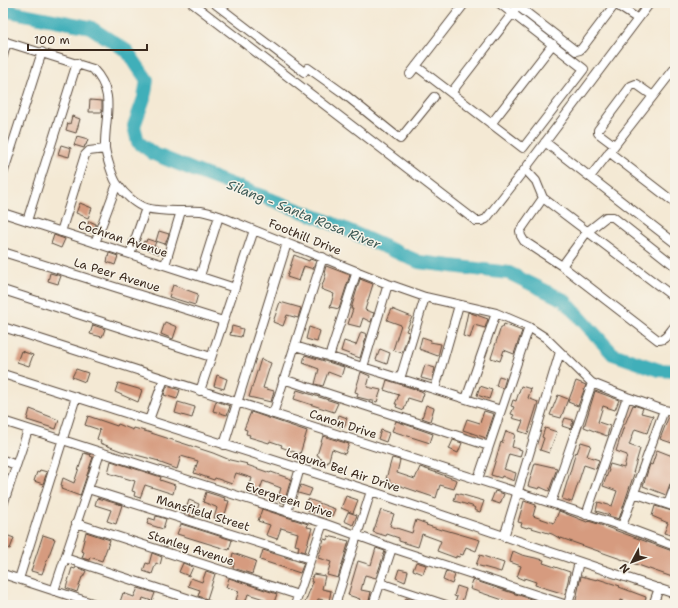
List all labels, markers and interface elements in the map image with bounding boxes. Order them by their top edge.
scale bar [28,26,147,52]
text: 100 m [34,32,70,48]
water label: Silang - Santa Rosa River [225,176,384,253]
street label: Foothill Drive [266,215,344,259]
street label: Cochran Avenue [76,217,170,261]
street label: La Peer Avenue [72,254,162,296]
street label: Canon Drive [307,406,379,443]
street label: Laguna Bel Air Drive [284,444,402,496]
street label: Evergreen Drive [243,478,335,522]
street label: Mansfield Street [154,491,252,535]
street label: Stanley Avenue [146,527,236,570]
north arrow [612,542,652,582]
text: N [616,560,633,576]

